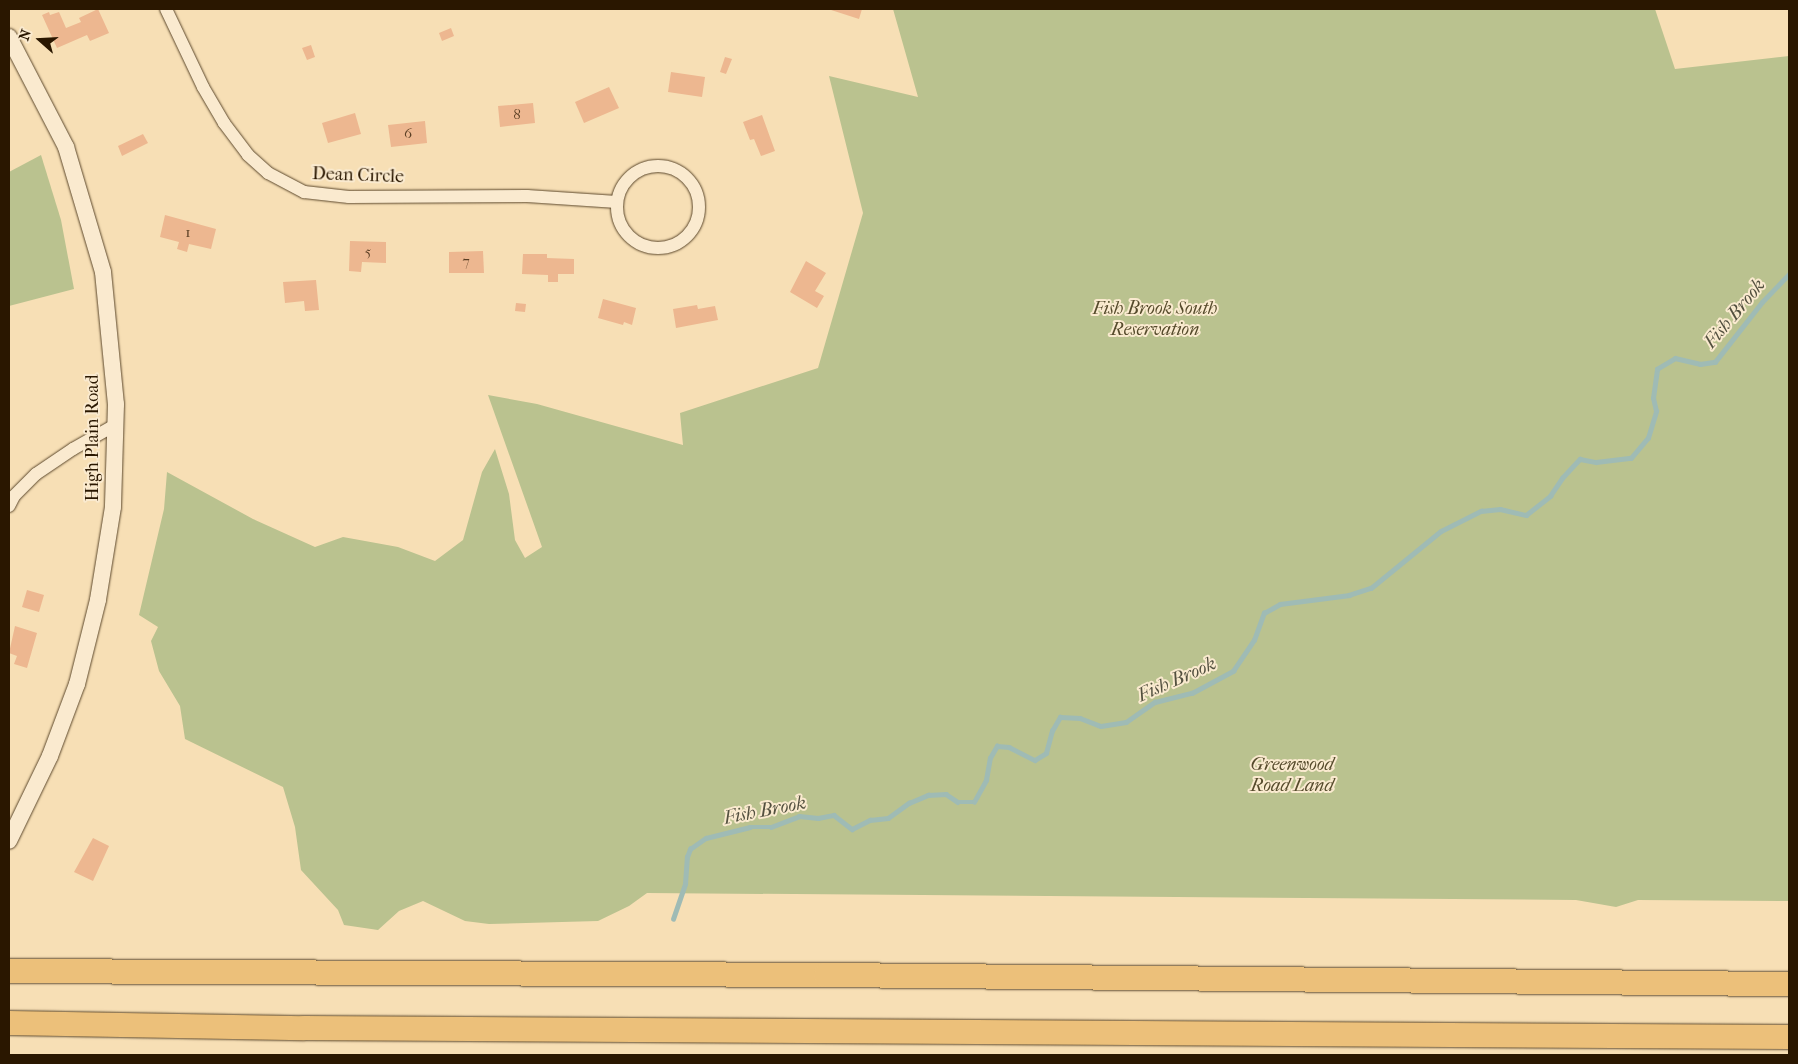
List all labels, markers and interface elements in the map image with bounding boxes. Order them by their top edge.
north arrow [15,15,65,65]
text: N [16,27,35,43]
house number: 8 [513,106,521,124]
house number: 6 [404,125,412,143]
street label: Dean Circle [312,164,404,188]
house number: 1 [185,224,191,242]
house number: 5 [365,243,371,261]
house number: 7 [462,253,470,271]
water label: Fish Brook [1699,275,1771,353]
park label: Fish Brook South Reservation [1093,299,1217,342]
street label: High Plain Road [82,375,104,501]
water label: Fish Brook [1134,653,1220,707]
park label: Greenwood Road Land [1250,755,1334,798]
water label: Fish Brook [722,792,808,830]

